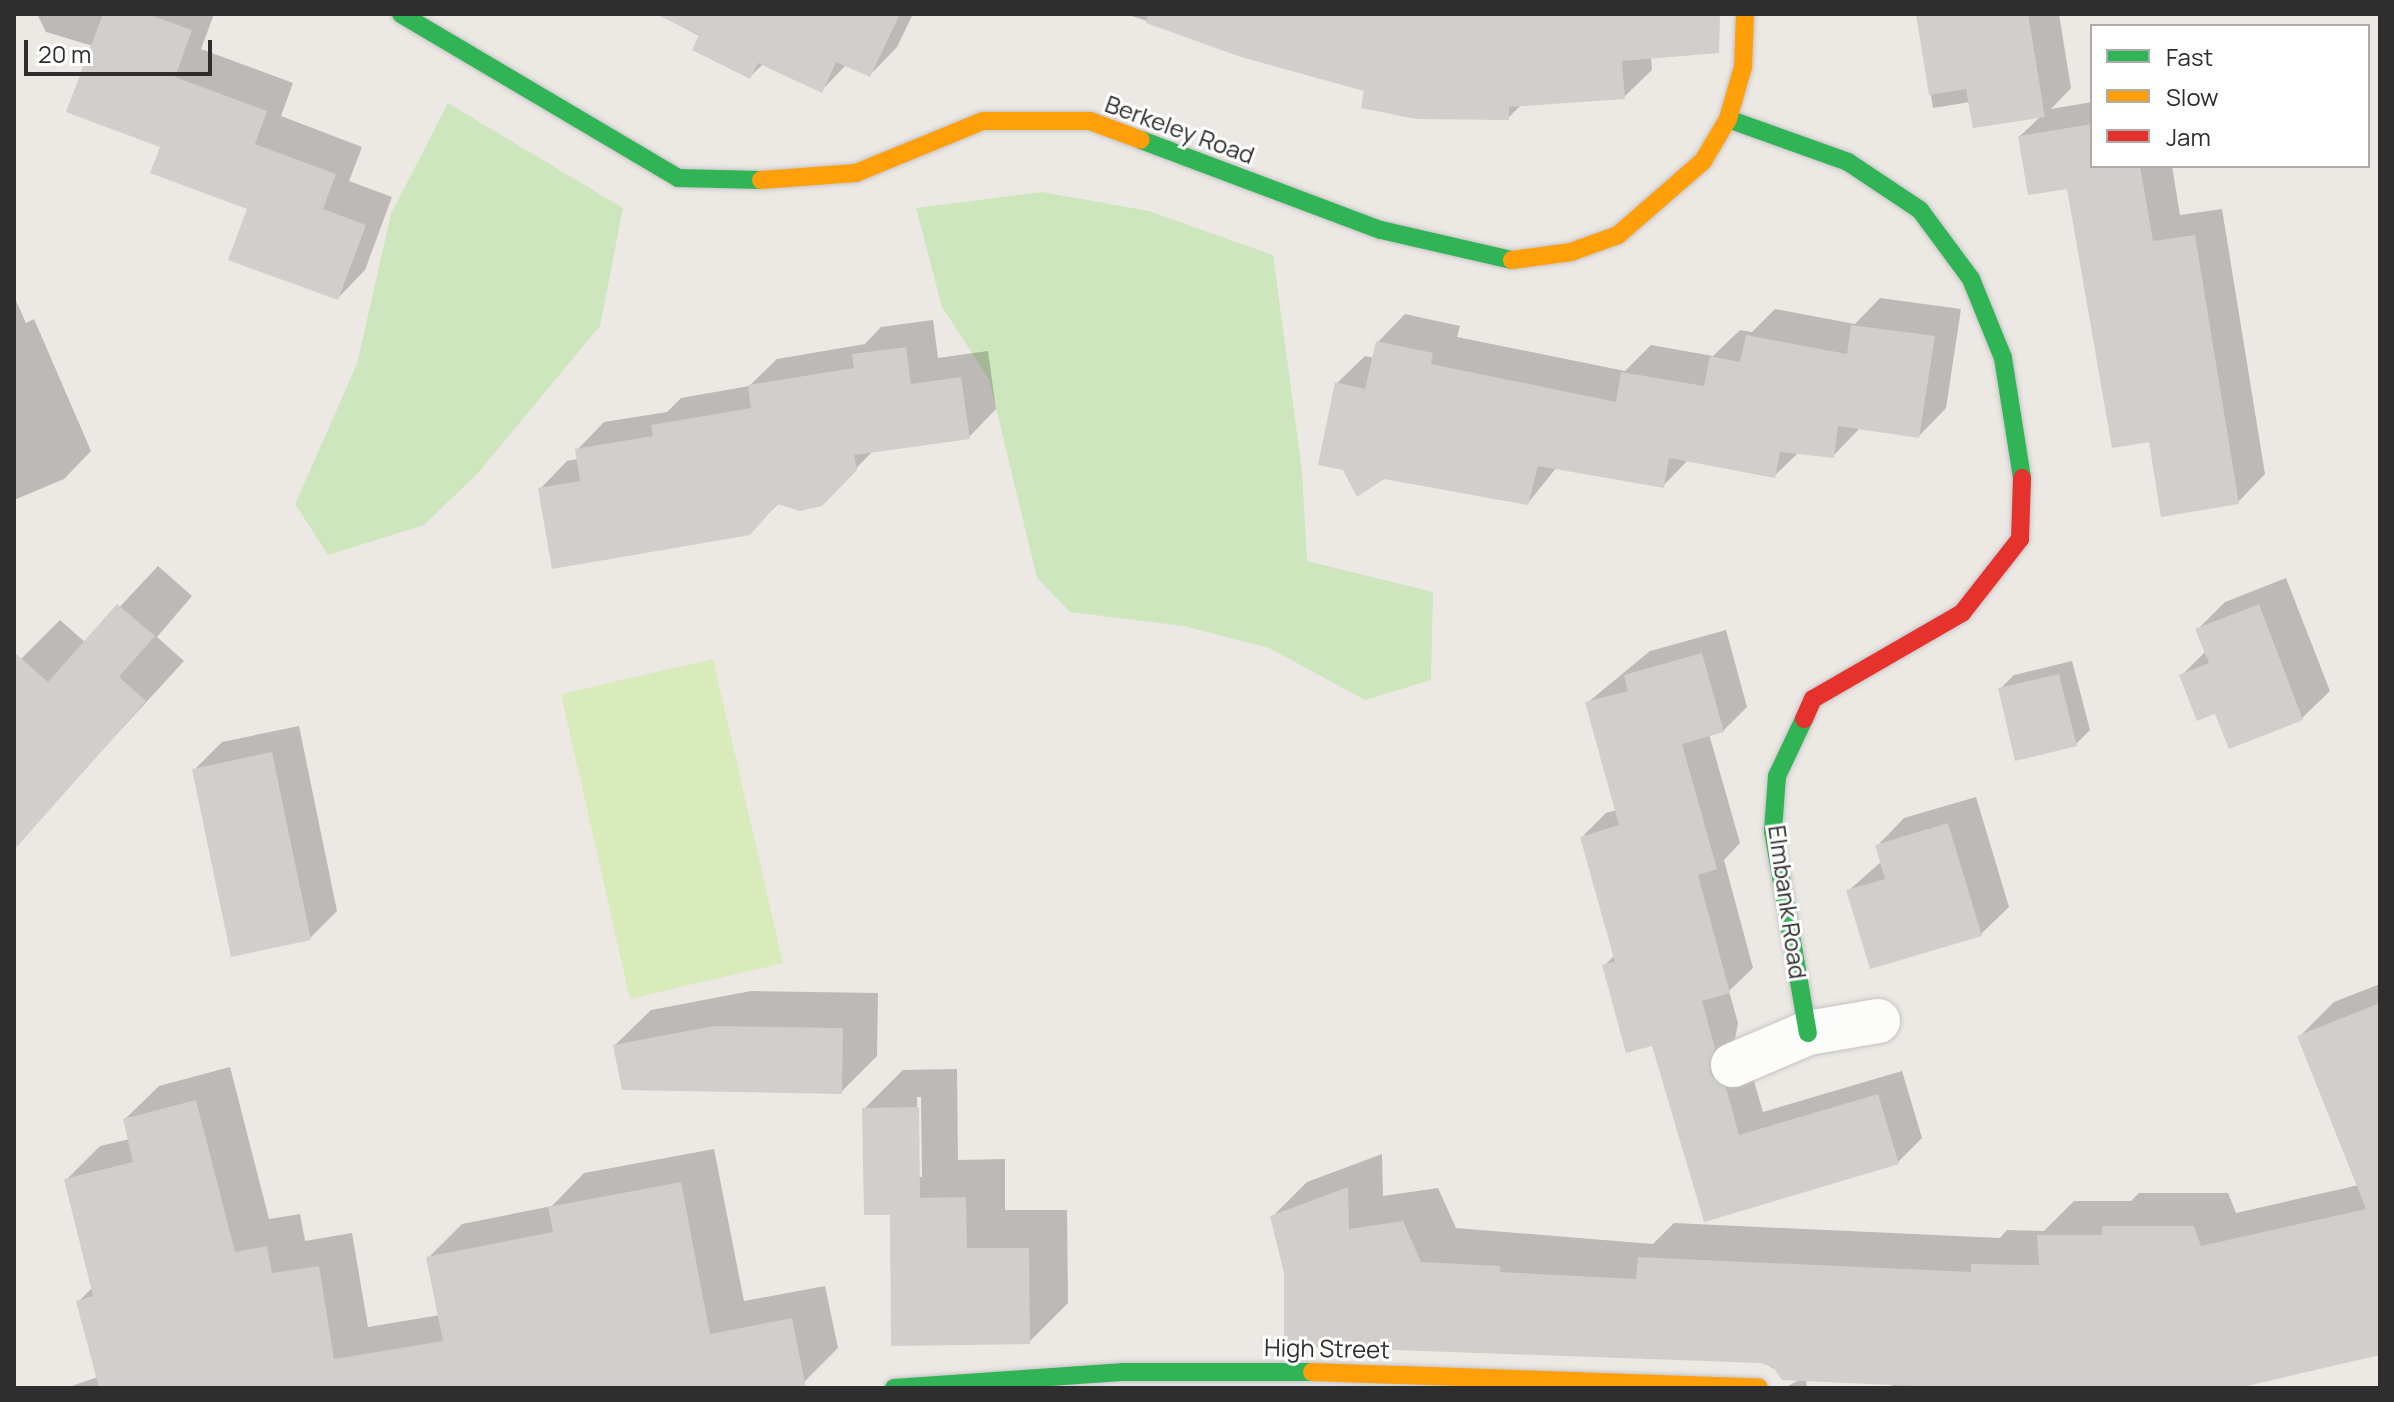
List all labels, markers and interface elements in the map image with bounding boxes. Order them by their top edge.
scale bar [28,24,216,74]
legend [2090,24,2370,168]
text: 20 m [38,37,91,70]
text: Fast [2166,40,2213,73]
text: Slow [2166,80,2219,113]
street label: Berkeley Road [1101,89,1259,169]
text: Jam [2166,120,2211,153]
street label: Elmbank Road [1763,823,1813,981]
street label: High Street [1264,1333,1390,1363]

